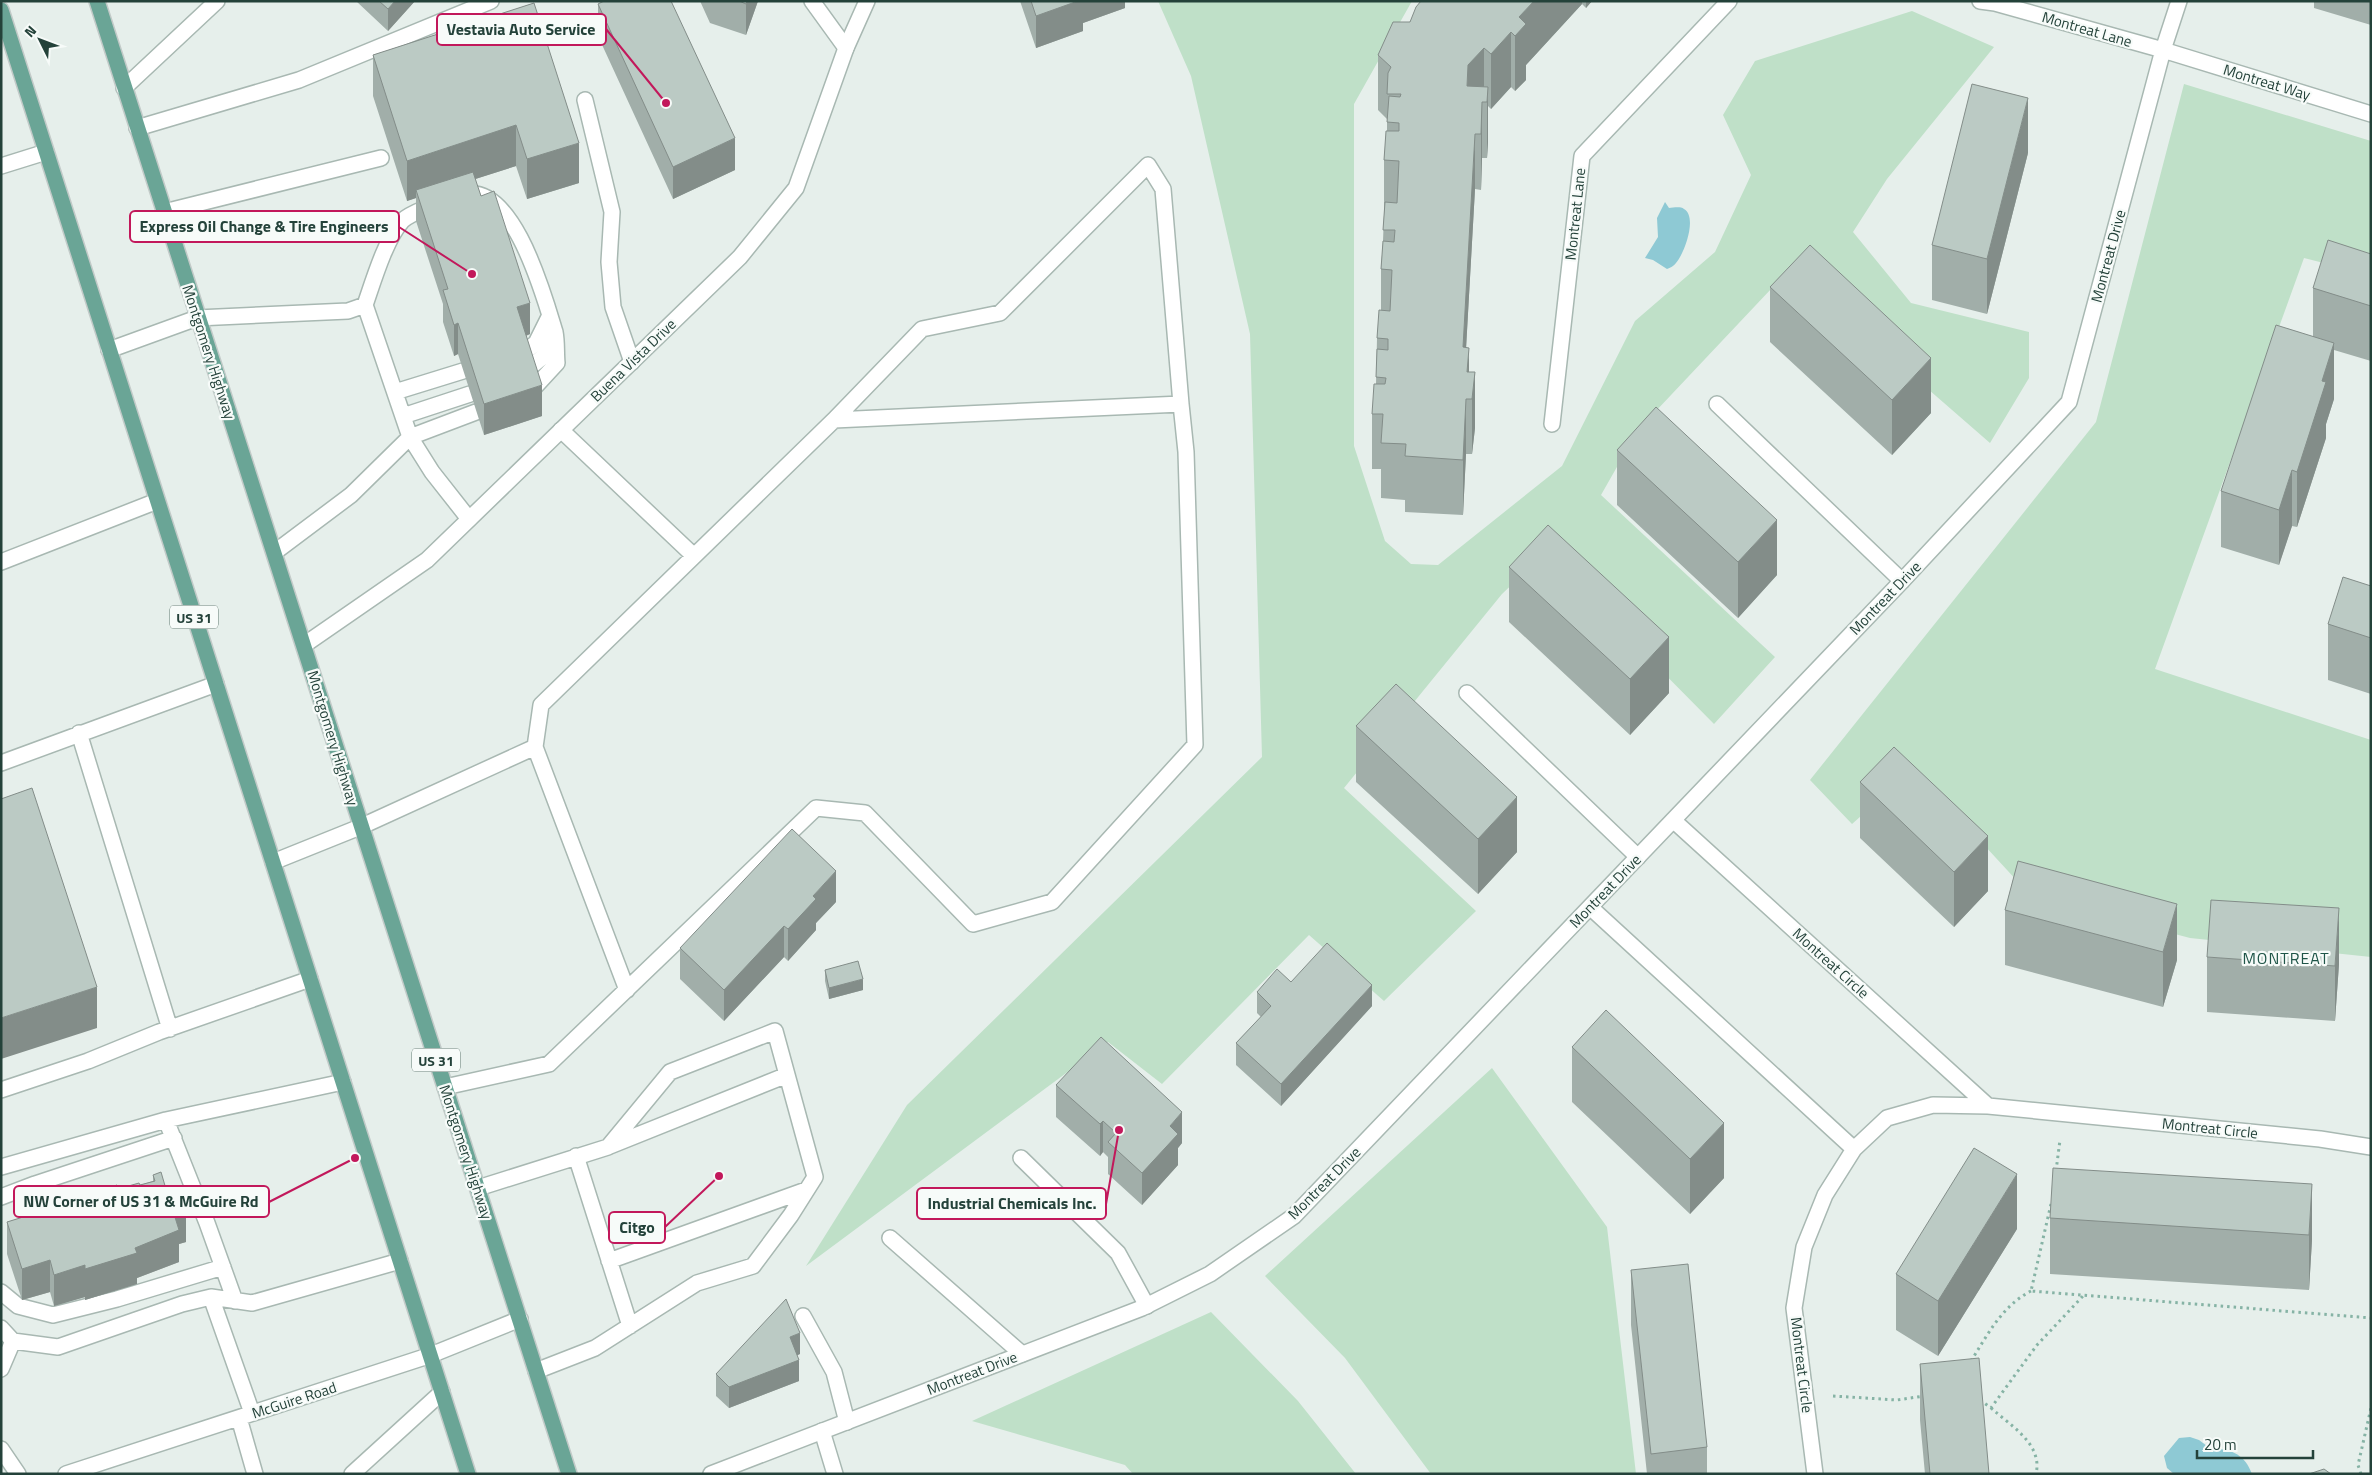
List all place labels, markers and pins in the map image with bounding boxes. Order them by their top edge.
callout: Vestavia Auto Service [437,14,606,45]
callout: Express Oil Change & Tire Engineers [130,211,399,242]
callout: NW Corner of US 31 & McGuire Rd [14,1186,269,1217]
callout: Industrial Chemicals Inc. [917,1188,1106,1219]
callout: Citgo [609,1212,665,1243]

